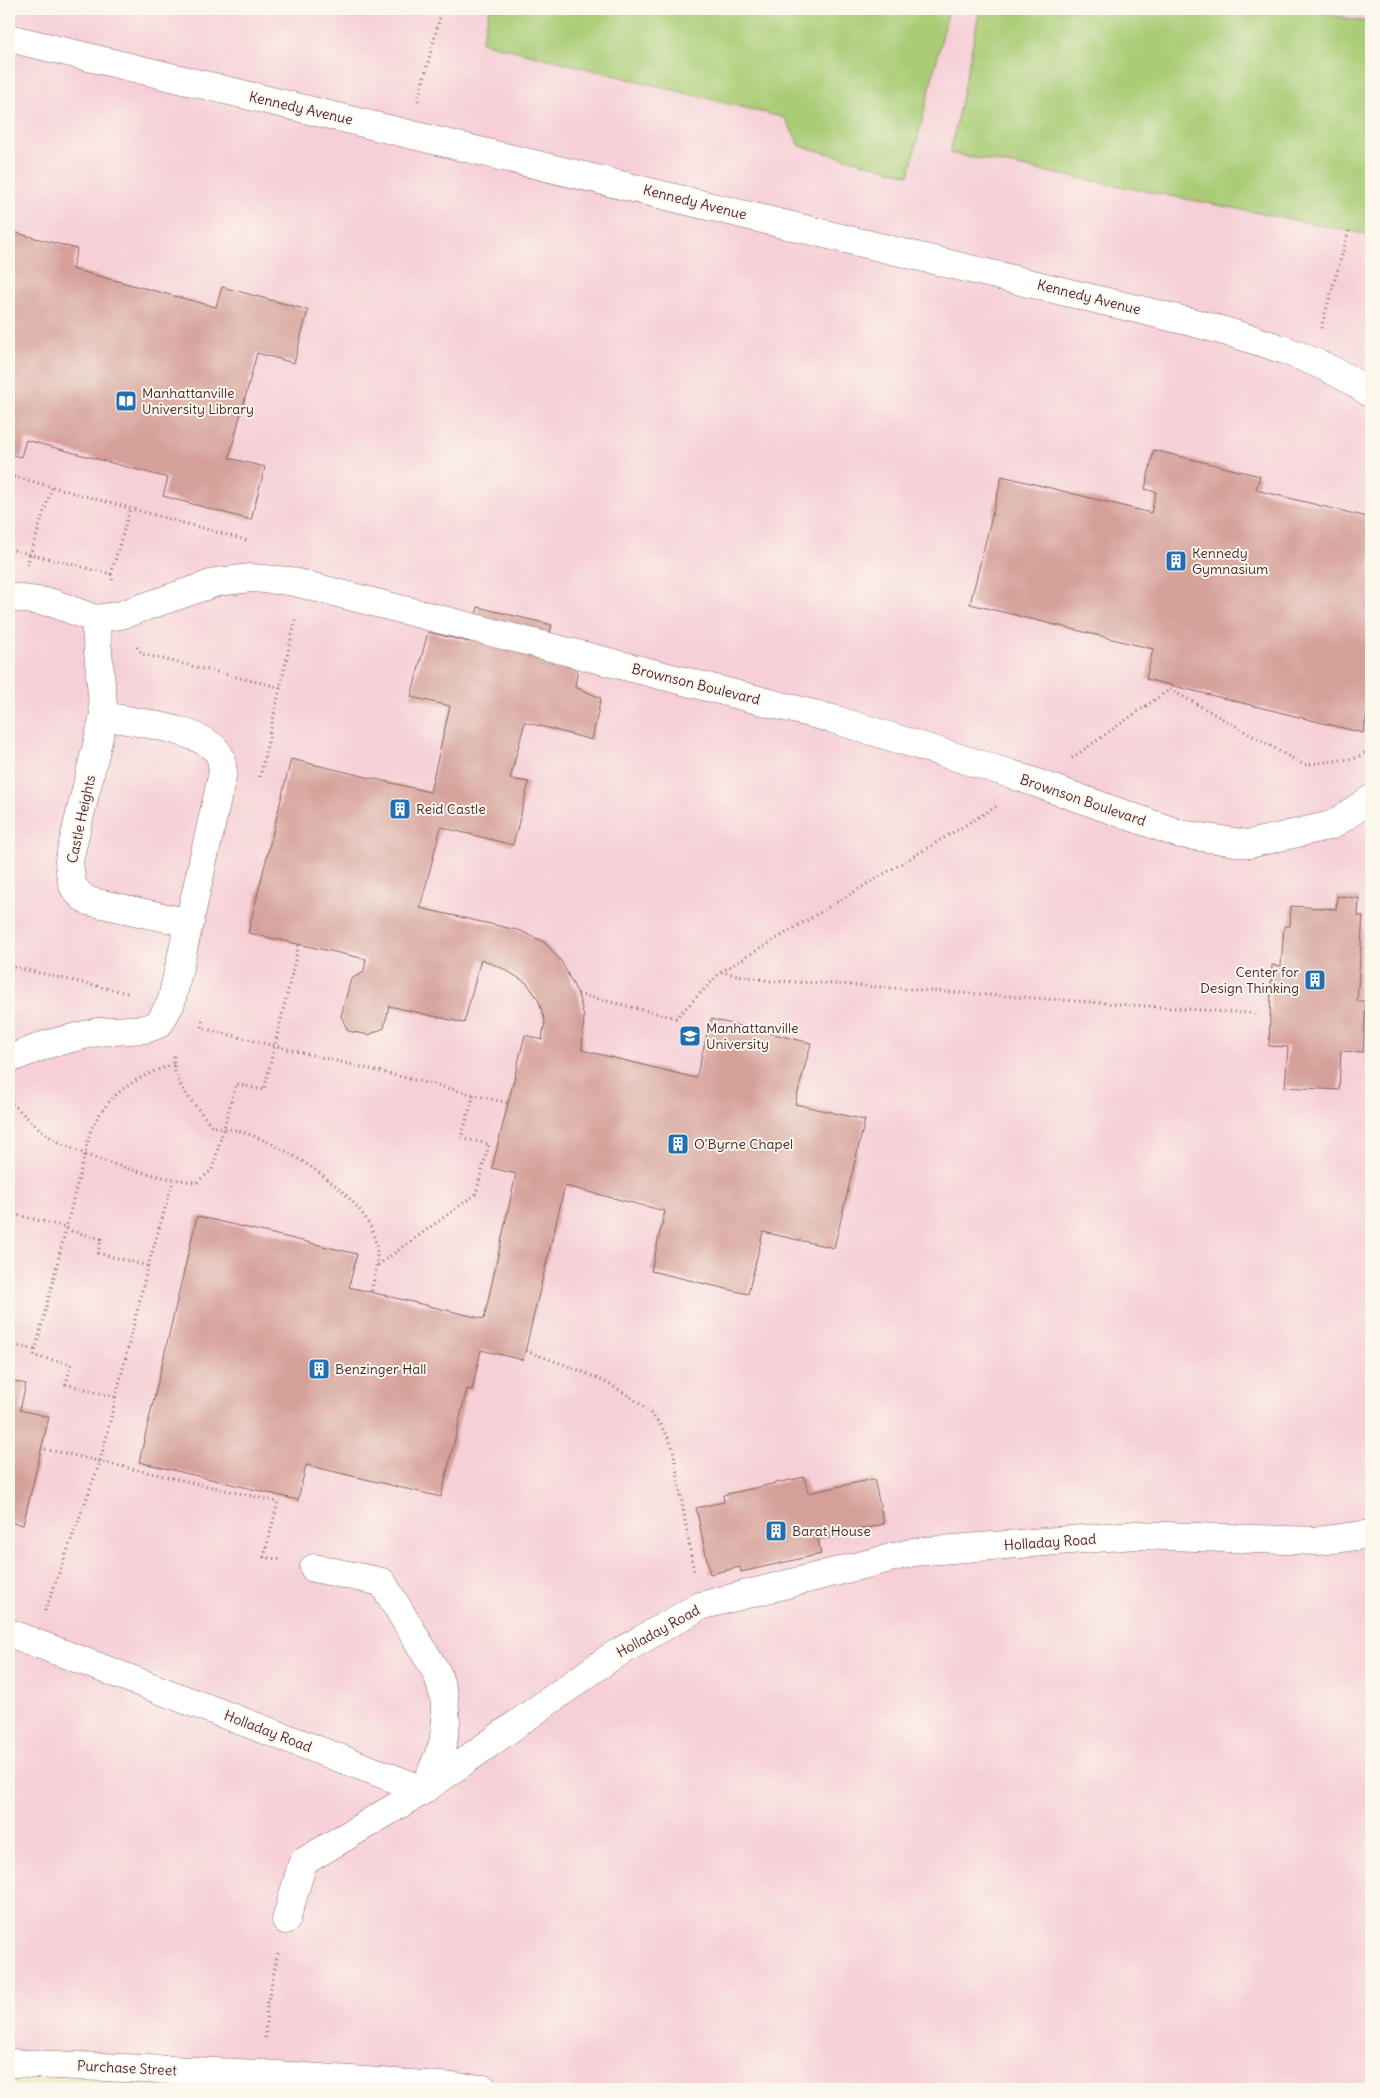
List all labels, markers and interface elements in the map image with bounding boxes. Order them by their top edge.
street label: Kennedy Avenue [247,87,355,129]
street label: Kennedy Avenue [641,180,749,224]
street label: Kennedy Avenue [1035,275,1143,319]
place label: Manhattanville University Library [142,384,254,418]
library icon: Manhattanville University Library [114,389,138,413]
place label: Kennedy Gymnasium [1192,544,1268,578]
building icon: Kennedy Gymnasium [1164,549,1188,573]
street label: Brownson Boulevard [630,659,762,709]
street label: Brownson Boulevard [1018,770,1148,830]
street label: Castle Heights [63,773,99,865]
building icon: Reid Castle [388,797,412,821]
place label: Reid Castle [416,800,486,818]
place label: Center for Design Thinking [1200,963,1299,997]
building icon: Center for Design Thinking [1303,968,1327,992]
place label: Manhattanville University [706,1019,799,1053]
school or university icon: Manhattanville University [678,1024,702,1048]
building icon: O'Byrne Chapel [666,1132,690,1156]
place label: O'Byrne Chapel [694,1135,793,1153]
building icon: Benzinger Hall [307,1357,331,1381]
place label: Benzinger Hall [335,1360,426,1378]
building icon: Barat House [764,1519,788,1543]
place label: Barat House [792,1522,871,1540]
street label: Holladay Road [1003,1530,1097,1554]
street label: Holladay Road [613,1601,703,1661]
street label: Holladay Road [222,1706,314,1756]
street label: Purchase Street [77,2056,178,2080]

